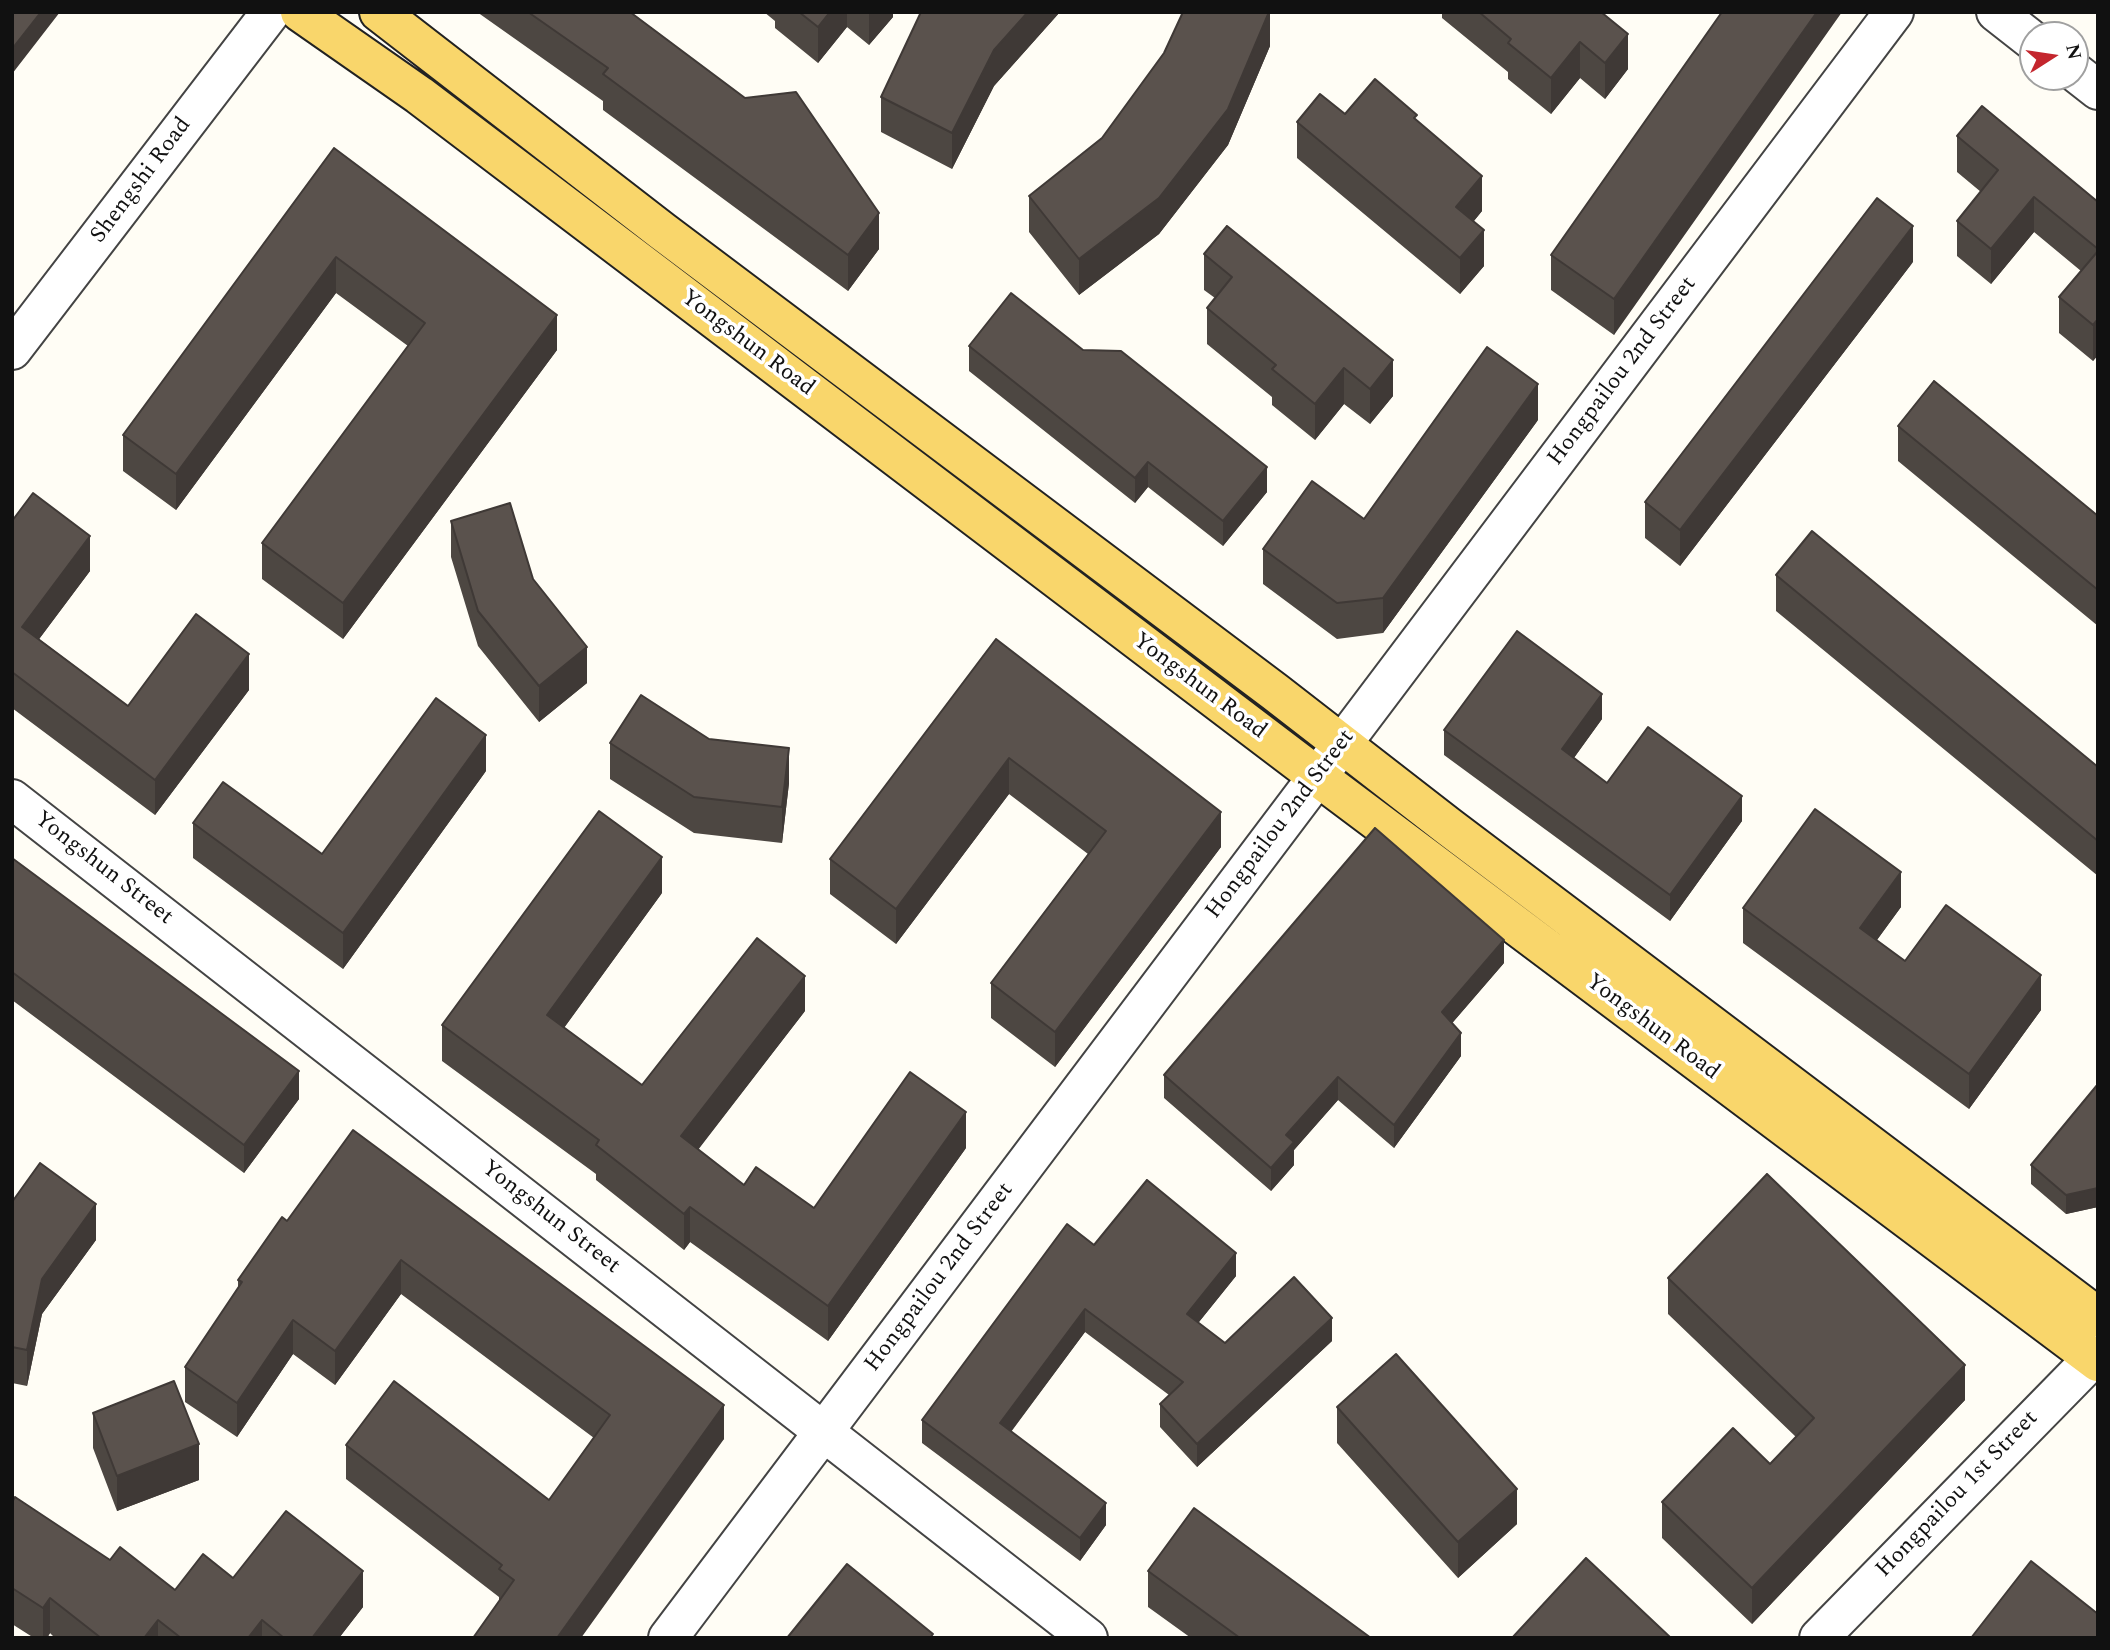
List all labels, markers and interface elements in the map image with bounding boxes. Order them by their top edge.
north arrow [2019,21,2089,91]
text: N [2057,41,2089,63]
street label: Shengshi Road [86,113,198,249]
street label: Hongpailou 2nd Street [1543,272,1703,472]
street label: Yongshun Road [675,285,819,403]
street label: Yongshun Road [1127,628,1271,746]
street label: Hongpailou 2nd Street [1201,725,1361,925]
street label: Yongshun Street [28,806,178,932]
street label: Yongshun Road [1580,969,1724,1087]
street label: Yongshun Street [475,1155,625,1281]
street label: Hongpailou 2nd Street [860,1178,1020,1378]
street label: Hongpailou 1st Street [1871,1406,2045,1584]

